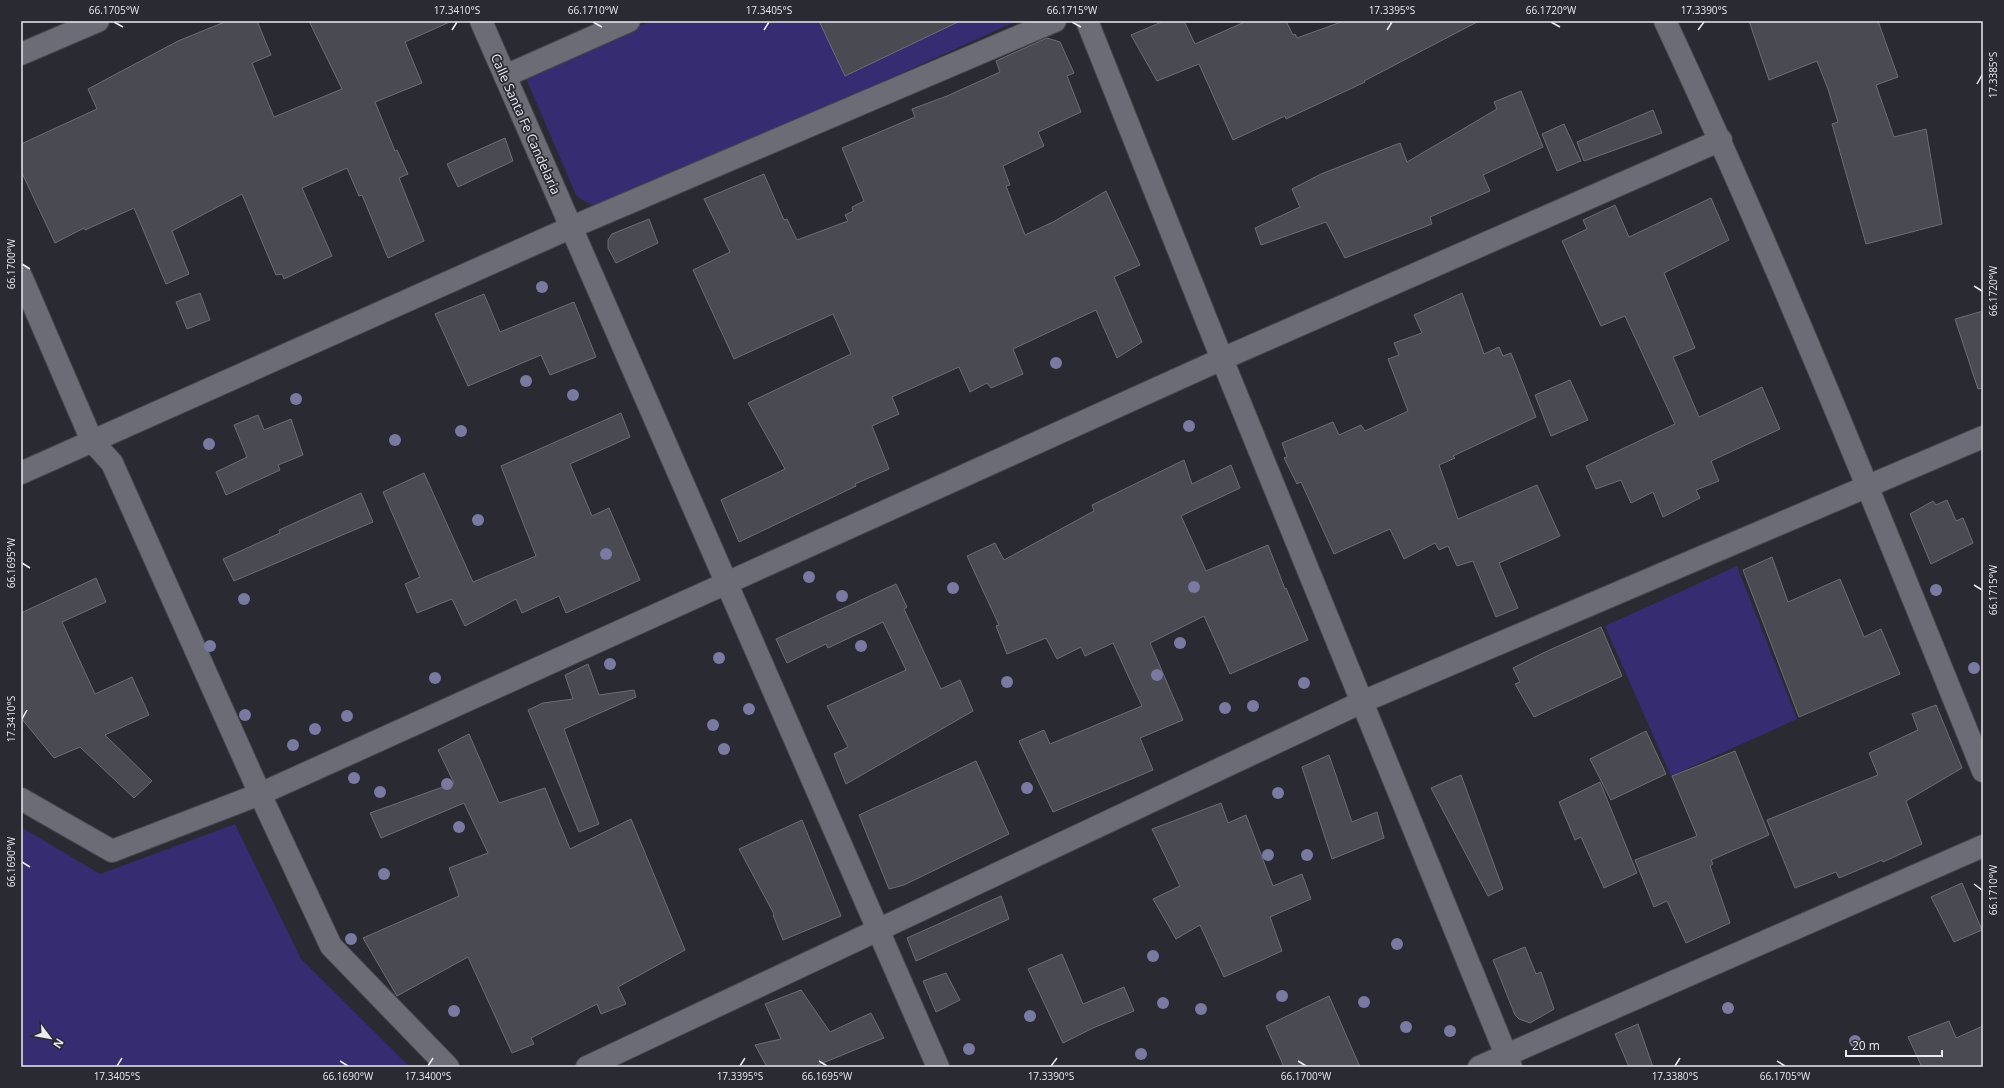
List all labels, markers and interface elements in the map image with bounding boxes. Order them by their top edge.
text: 66.1705°W [89,3,140,17]
text: 17.3410°S [434,3,480,17]
text: 66.1710°W [568,3,619,17]
text: 17.3405°S [746,3,792,17]
text: 66.1715°W [1047,3,1098,17]
text: 17.3395°S [1369,3,1415,17]
text: 66.1720°W [1526,3,1577,17]
text: 17.3390°S [1681,3,1727,17]
street label: Calle Santa Fe Candelaria [487,51,565,197]
text: 17.3385°S [1986,52,2000,98]
text: 66.1700°W [4,238,18,289]
text: 66.1720°W [1986,265,2000,316]
text: 66.1695°W [4,537,18,588]
text: 66.1715°W [1986,564,2000,615]
text: 17.3410°S [4,696,18,742]
text: 66.1690°W [4,836,18,887]
text: 66.1710°W [1986,864,2000,915]
north arrow [30,1018,70,1058]
scale bar [1846,1032,1942,1058]
text: N [50,1036,68,1051]
text: 20 m [1852,1037,1880,1054]
text: 17.3405°S [94,1069,140,1083]
text: 66.1690°W [323,1069,374,1083]
text: 17.3400°S [405,1069,451,1083]
text: 17.3395°S [717,1069,763,1083]
text: 66.1695°W [802,1069,853,1083]
text: 17.3390°S [1028,1069,1074,1083]
text: 66.1700°W [1281,1069,1332,1083]
text: 17.3380°S [1652,1069,1698,1083]
text: 66.1705°W [1760,1069,1811,1083]

